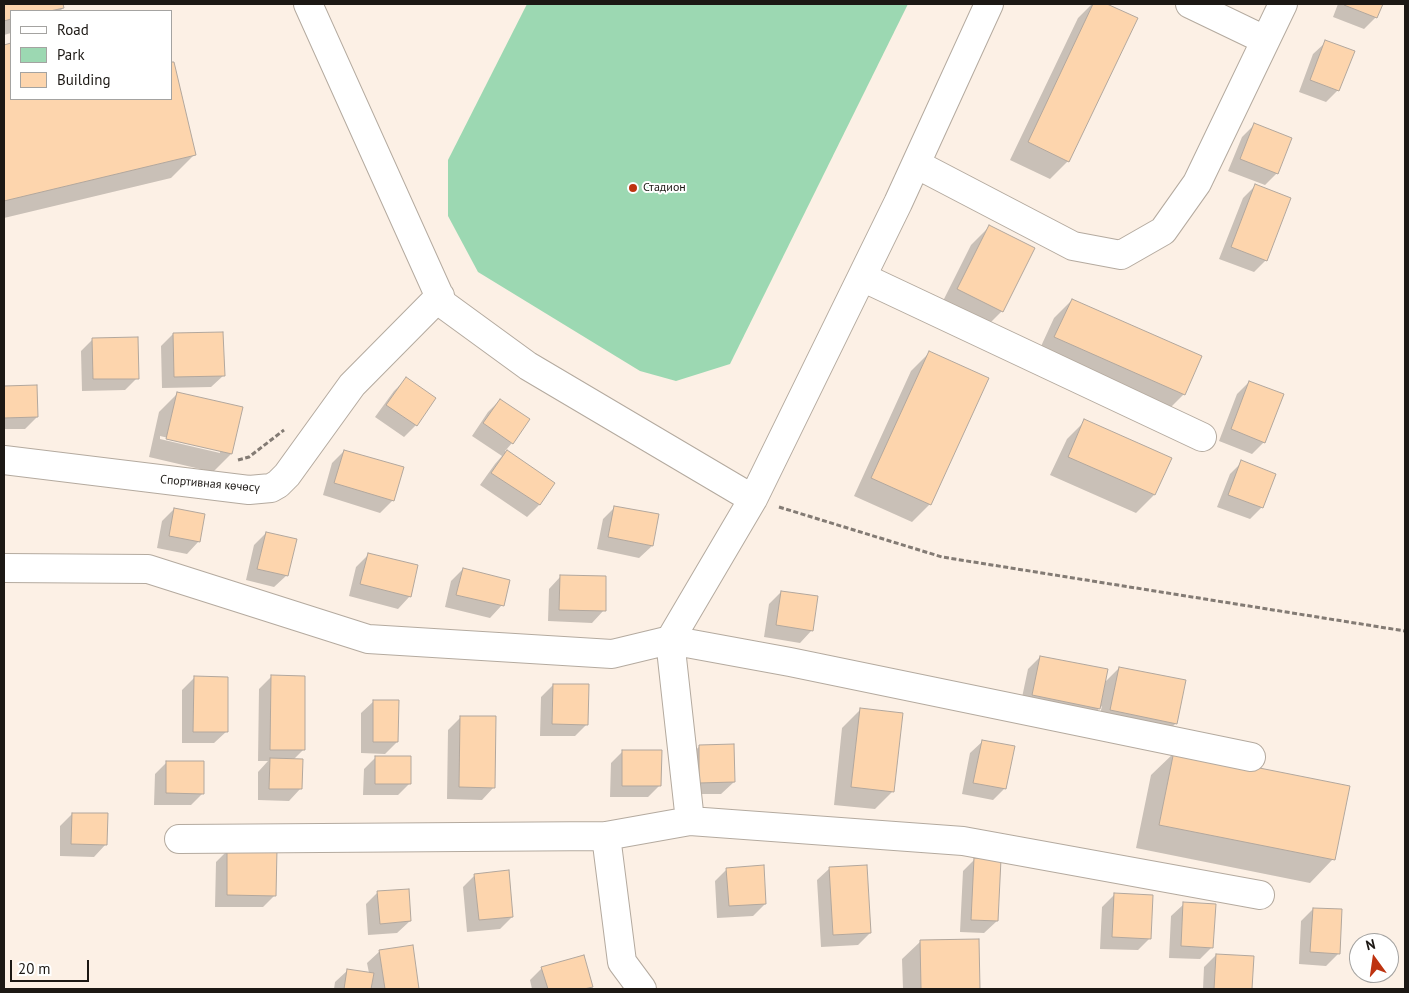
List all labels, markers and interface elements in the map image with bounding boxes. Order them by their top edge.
legend [10,10,172,100]
text: Road [57,20,89,39]
text: Park [57,45,85,64]
text: Building [57,70,111,89]
place label: Стадион [643,181,686,195]
marker: Стадион [627,182,639,194]
street label: Спортивная көчөсү [160,472,260,496]
north arrow [1349,933,1399,983]
text: N [1364,935,1377,954]
scale bar [12,950,91,982]
text: 20 m [18,959,51,978]

